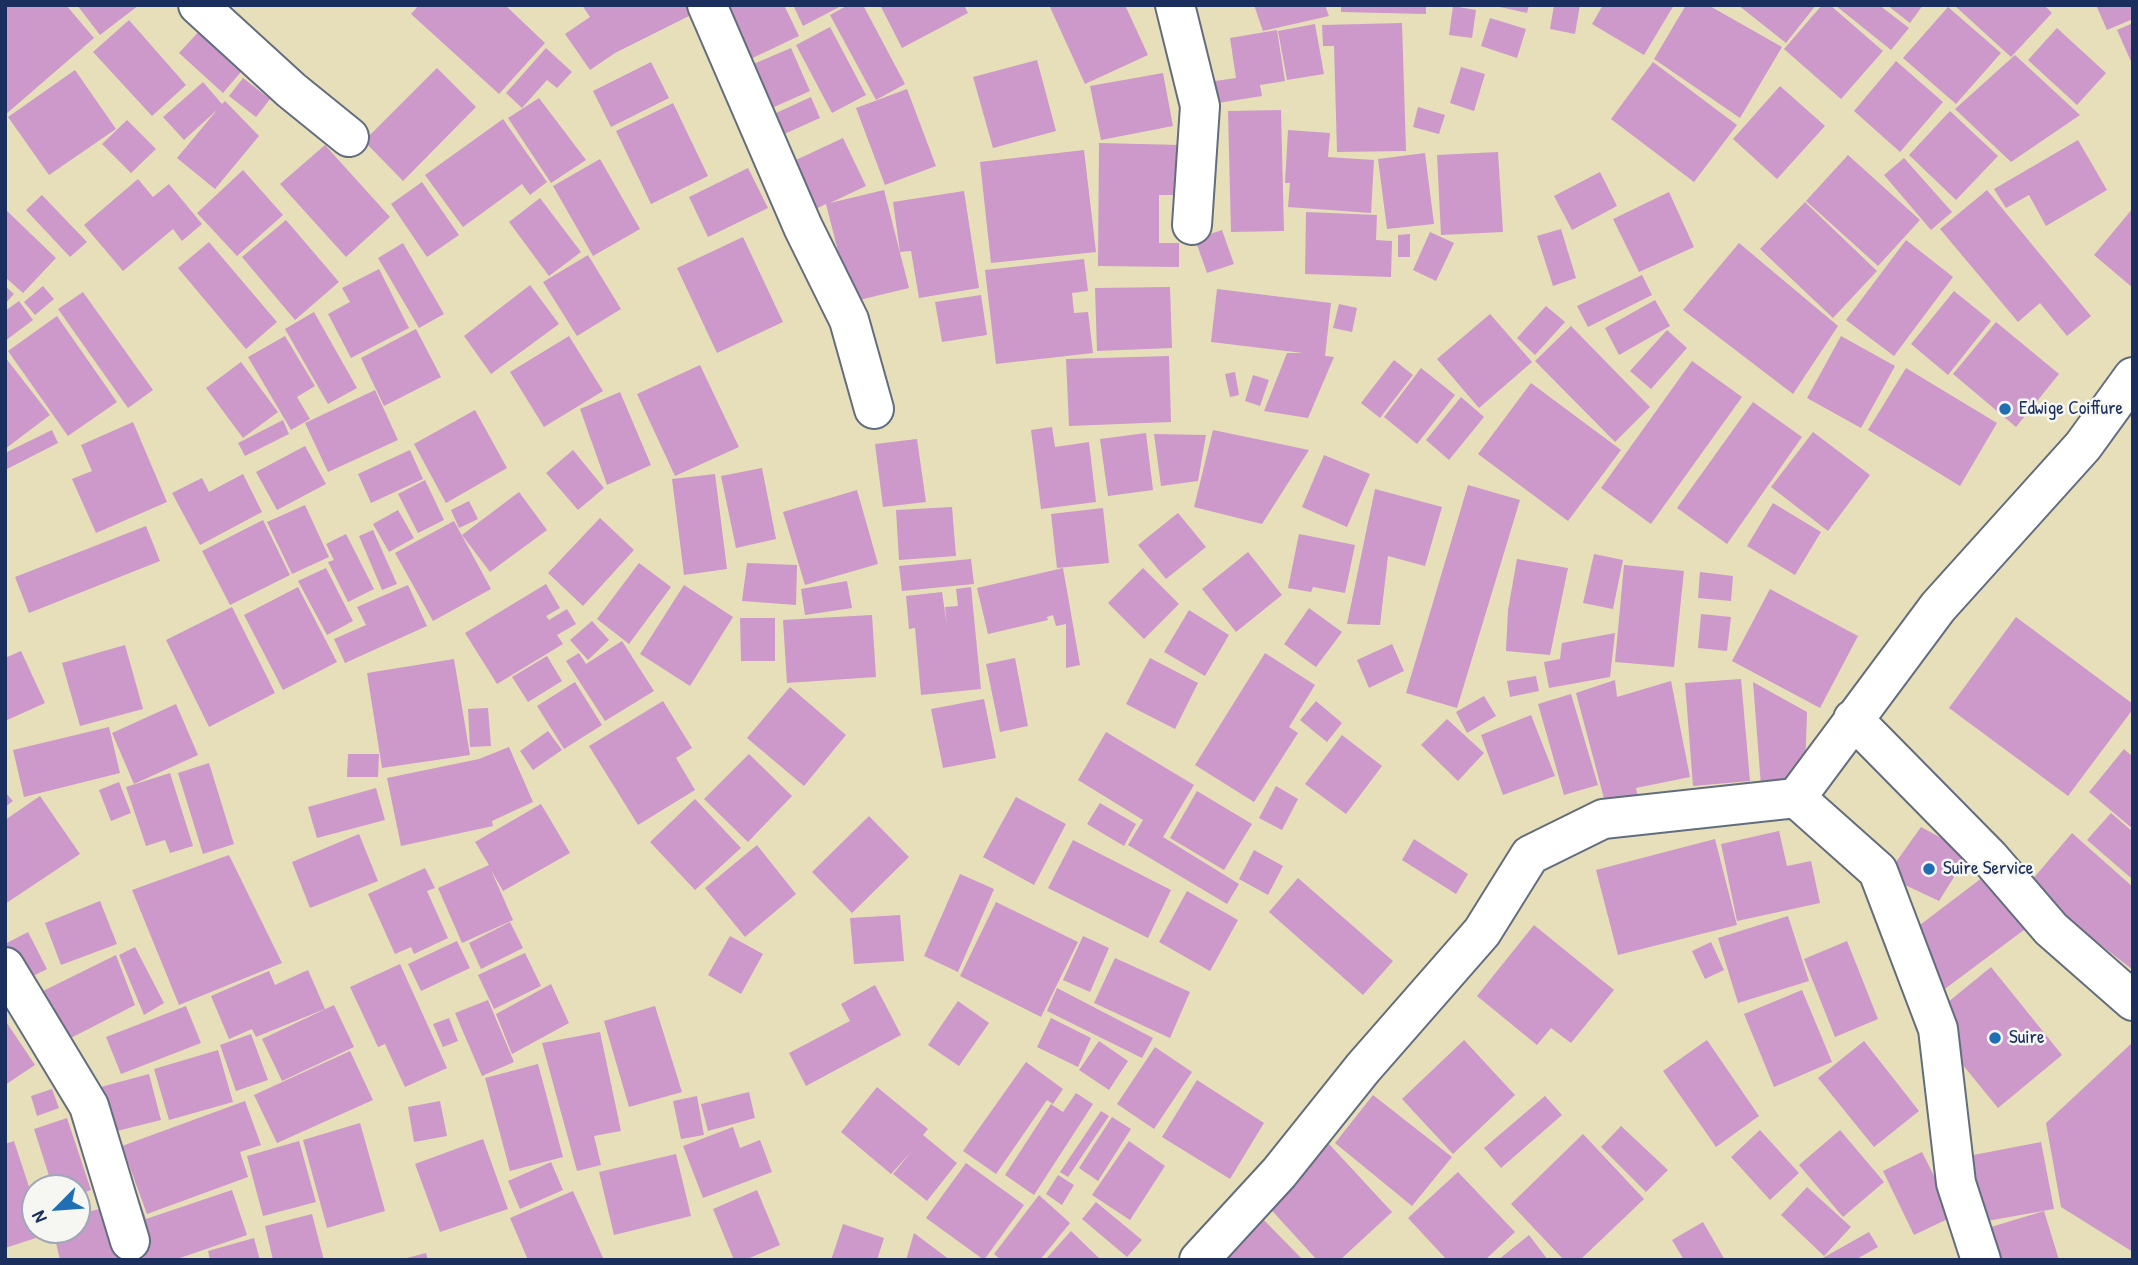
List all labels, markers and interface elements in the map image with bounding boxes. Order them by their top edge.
place label: Edwige Coiffure [2019,398,2123,420]
marker: Edwige Coiffure [1997,401,2013,417]
place label: Suire Service [1943,858,2033,880]
marker: Suire Service [1921,861,1937,877]
place label: Suire [2009,1027,2044,1049]
marker: Suire [1987,1030,2003,1046]
north arrow [21,1174,91,1244]
text: N [25,1207,53,1227]

